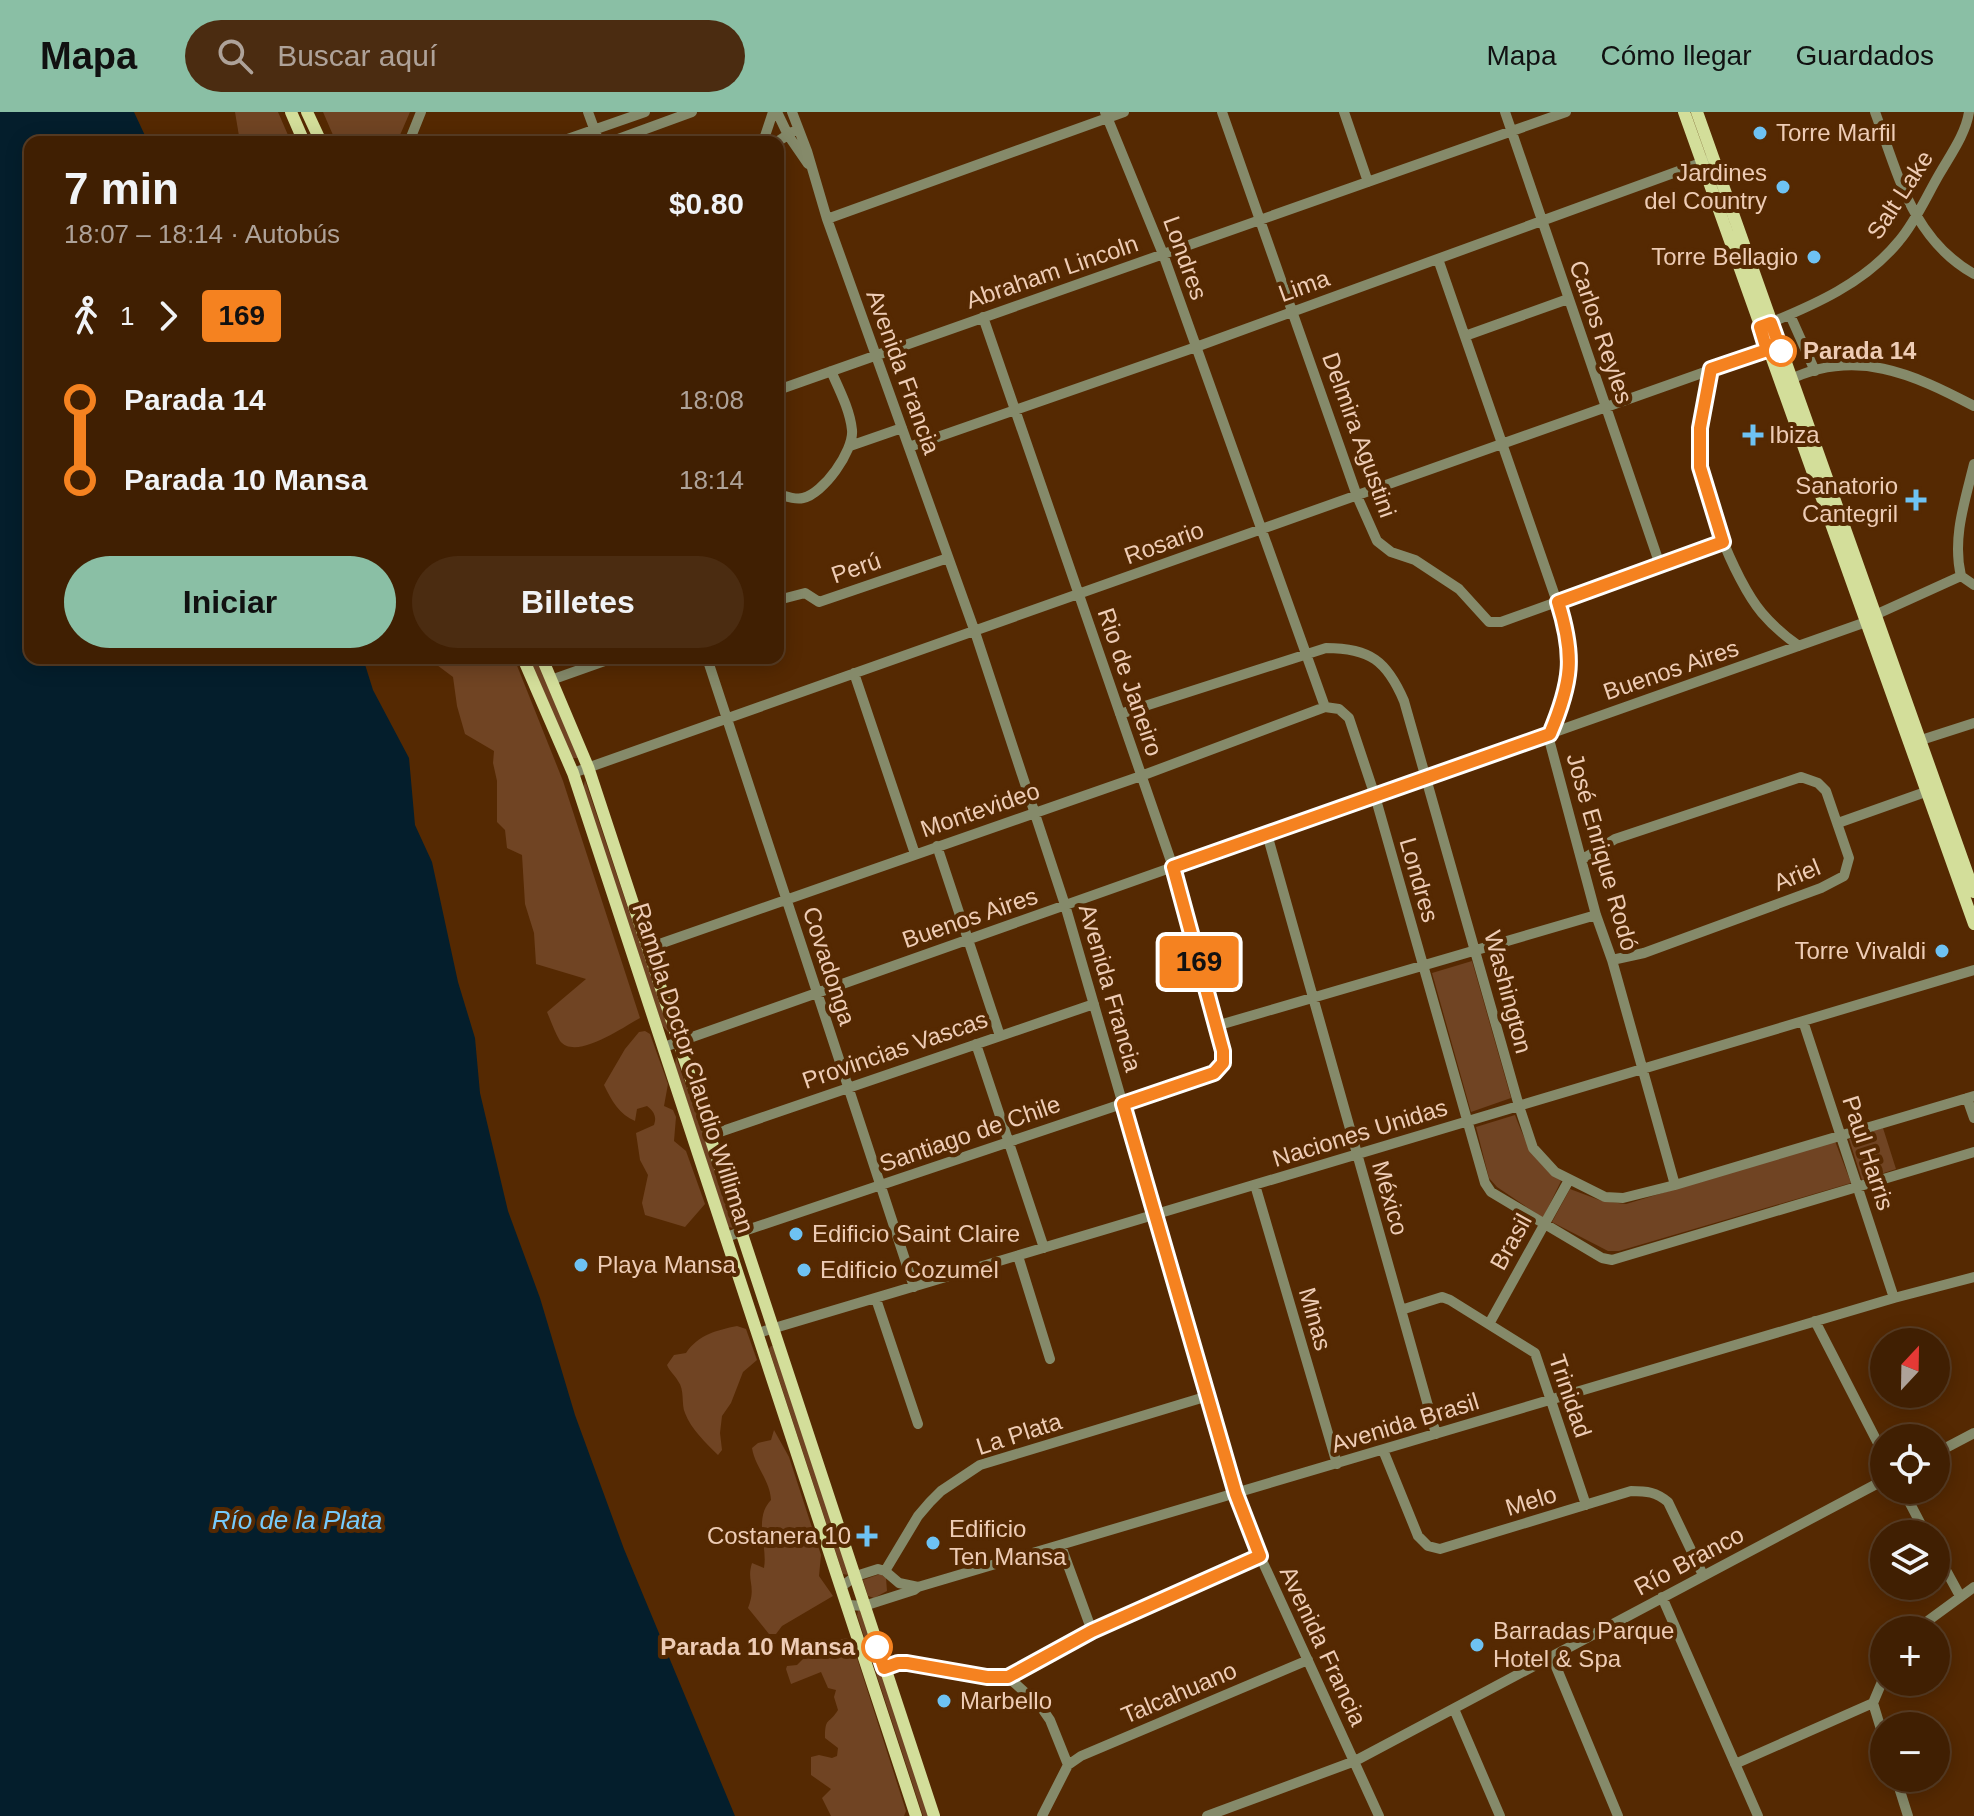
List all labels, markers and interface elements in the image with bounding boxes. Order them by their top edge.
search box [185,20,745,92]
icon: search [213,34,257,78]
text: Mapa [40,35,137,77]
text: Buscar aquí [277,39,437,72]
text: Mapa [1486,40,1557,71]
text: Cómo llegar [1601,40,1751,71]
text: Guardados [1795,40,1934,71]
place label: Torre Marfil [1776,119,1896,146]
marker: Torre Marfil [1751,124,1769,142]
street label: Salt Lake [1861,145,1938,244]
place label: Jardines del Country [1644,159,1767,214]
text: 7 min [64,164,179,213]
marker: Jardines del Country [1774,178,1792,196]
text: $0.80 [669,187,744,220]
street label: Londres [1158,212,1213,303]
text: 18:07 – 18:14 · Autobús [64,219,340,249]
street label: Abraham Lincoln [962,229,1141,314]
place label: Torre Bellagio [1651,243,1798,270]
marker: Torre Bellagio [1805,248,1823,266]
street label: Carlos Reyles [1564,257,1639,407]
street label: Lima [1275,264,1333,307]
street label: Avenida Francia [861,286,946,458]
icon: walk [64,294,108,338]
icon: forward [146,294,190,338]
text: 169 [218,300,265,331]
text: 1 [120,301,134,331]
marker: Parada 14 [1766,336,1796,366]
place label: Parada 14 [1803,337,1917,364]
street label: Delmira Agustini [1317,349,1402,521]
text: Parada 14 [124,383,266,416]
text: 18:08 [679,385,744,415]
place label: Ibiza [1769,421,1820,448]
marker: Ibiza [1744,426,1762,444]
text: Parada 10 Mansa [124,463,367,496]
text: 18:14 [679,465,744,495]
place label: Sanatorio Cantegril [1795,472,1898,527]
marker: Sanatorio Cantegril [1905,489,1927,511]
street label: Rosario [1120,516,1207,569]
street label: Perú [827,547,884,589]
button: Iniciar [64,556,396,648]
button: Billetes [412,556,744,648]
street label: Rio de Janeiro [1093,604,1168,759]
street label: Buenos Aires [1600,634,1742,705]
street label: José Enrique Rodó [1561,750,1644,954]
street label: Montevideo [917,777,1043,842]
street label: Londres [1395,834,1444,925]
street label: Ariel [1769,853,1824,896]
street label: Buenos Aires [899,882,1041,953]
street label: Rambla Doctor Claudio Williman [627,899,760,1236]
street label: Avenida Francia [1074,901,1147,1075]
street label: Covadonga [798,903,861,1029]
street label: Washington [1479,928,1538,1056]
line badge: 169 [1153,936,1245,988]
place label: Torre Vivaldi [1794,937,1926,964]
marker: Torre Vivaldi [1933,942,1951,960]
text: 169 [1176,946,1222,977]
street label: Provincias Vascas [799,1005,991,1094]
street label: Santiago de Chile [876,1090,1064,1177]
street label: Paul Harris [1837,1092,1900,1213]
street label: Naciones Unidas [1269,1093,1451,1172]
street label: México [1367,1158,1414,1238]
street label: Brasil [1484,1209,1537,1275]
place label: Edificio Saint Claire [812,1220,1020,1247]
marker: Edificio Saint Claire [787,1225,805,1243]
place label: Playa Mansa [597,1251,736,1278]
marker: Playa Mansa [572,1256,590,1274]
place label: Edificio Cozumel [820,1256,999,1283]
marker: Edificio Cozumel [795,1261,813,1279]
street label: Minas [1294,1284,1337,1353]
north arrow [1870,1328,1950,1408]
map controls [1870,1328,1950,1792]
street label: Trinidad [1544,1351,1597,1441]
street label: Avenida Brasil [1328,1387,1482,1458]
street label: La Plata [973,1407,1066,1460]
button: locate [1870,1424,1950,1504]
street label: Melo [1502,1480,1560,1521]
water label: Río de la Plata [212,1505,382,1535]
place label: Edificio Ten Mansa [949,1515,1067,1570]
street label: Río Branco [1629,1520,1748,1601]
button: layers [1870,1520,1950,1600]
place label: Costanera 10 [707,1522,851,1549]
marker: Costanera 10 [858,1527,876,1545]
marker: Edificio Ten Mansa [924,1534,942,1552]
street label: Avenida Francia [1275,1562,1373,1730]
button: + [1870,1616,1950,1696]
place label: Barradas Parque Hotel & Spa [1493,1617,1674,1672]
marker: Parada 10 Mansa [862,1632,892,1662]
place label: Parada 10 Mansa [660,1633,856,1660]
marker: Barradas Parque Hotel & Spa [1468,1636,1486,1654]
street label: Talcahuano [1117,1656,1241,1729]
place label: Marbello [960,1687,1052,1714]
marker: Marbello [935,1692,953,1710]
button: − [1870,1712,1950,1792]

